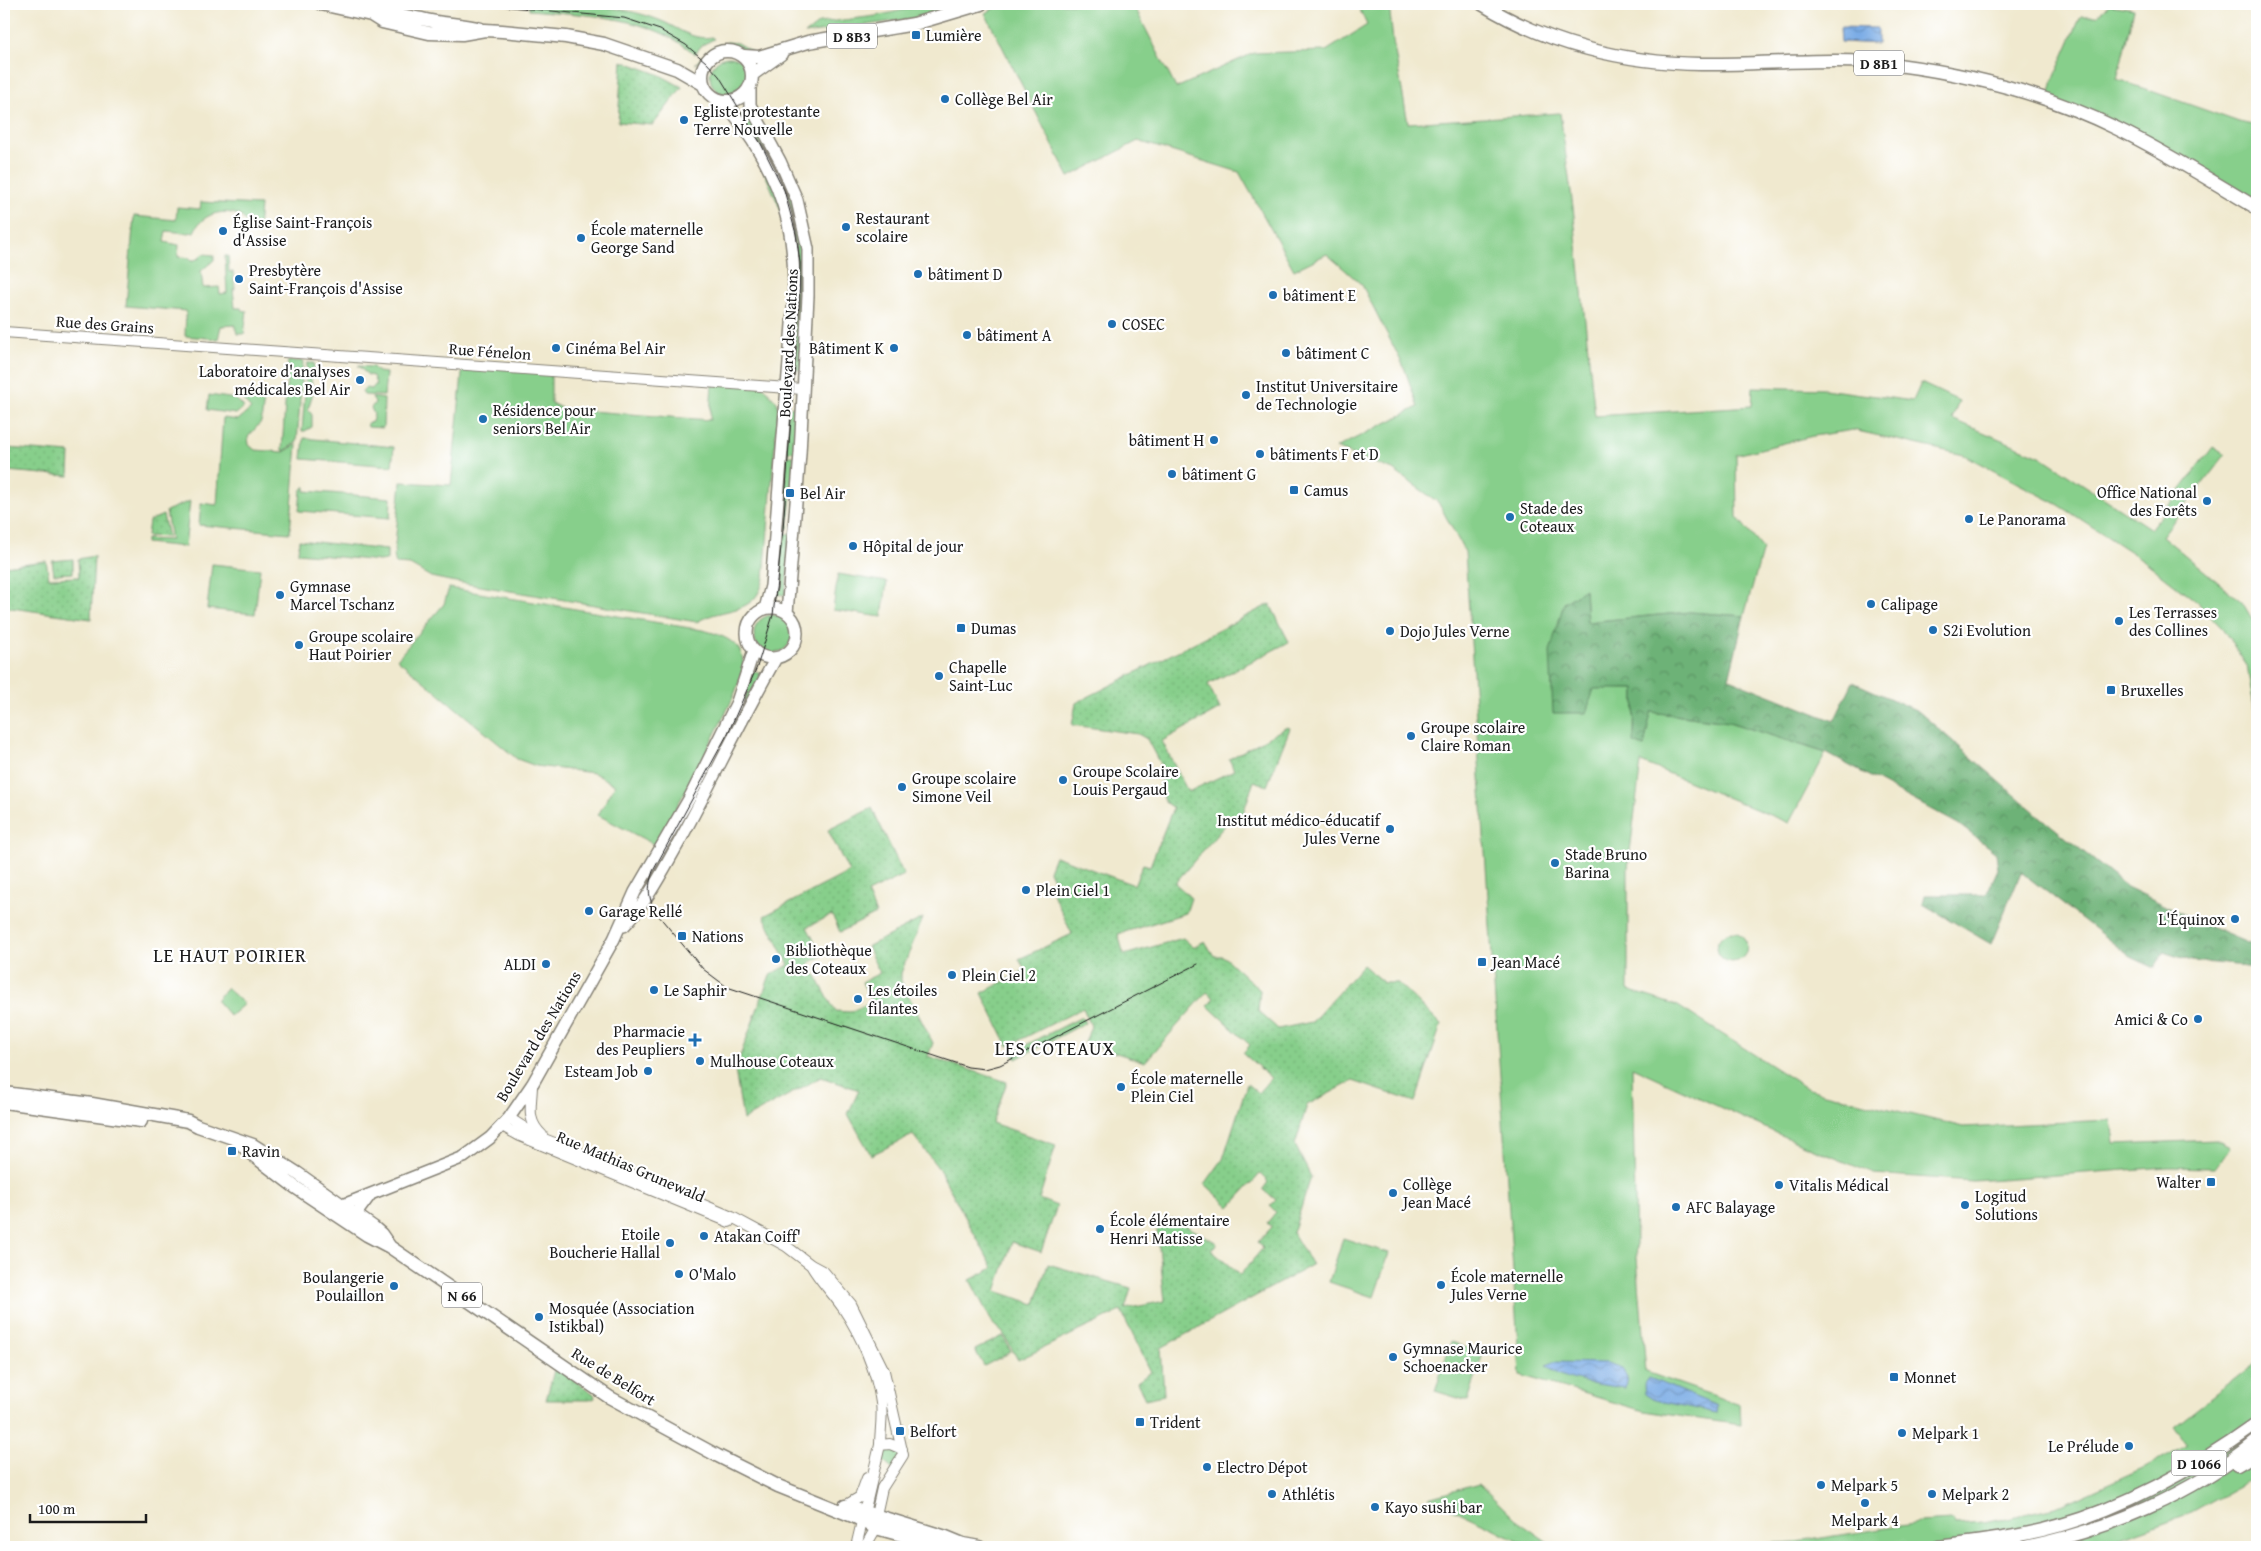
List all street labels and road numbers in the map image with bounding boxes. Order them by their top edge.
road number: D 8B3 [827,24,877,48]
road number: D 8B1 [1854,50,1904,76]
street label: Boulevard des Nations [772,268,804,418]
street label: Rue des Grains [55,309,155,339]
street label: Rue Fénelon [448,336,532,366]
street label: Boulevard des Nations [489,966,587,1106]
street label: Rue Mathias Grunewald [553,1124,709,1208]
road number: N 66 [442,1282,482,1308]
street label: Rue de Belfort [567,1341,661,1412]
road number: D 1066 [2172,1450,2226,1476]

